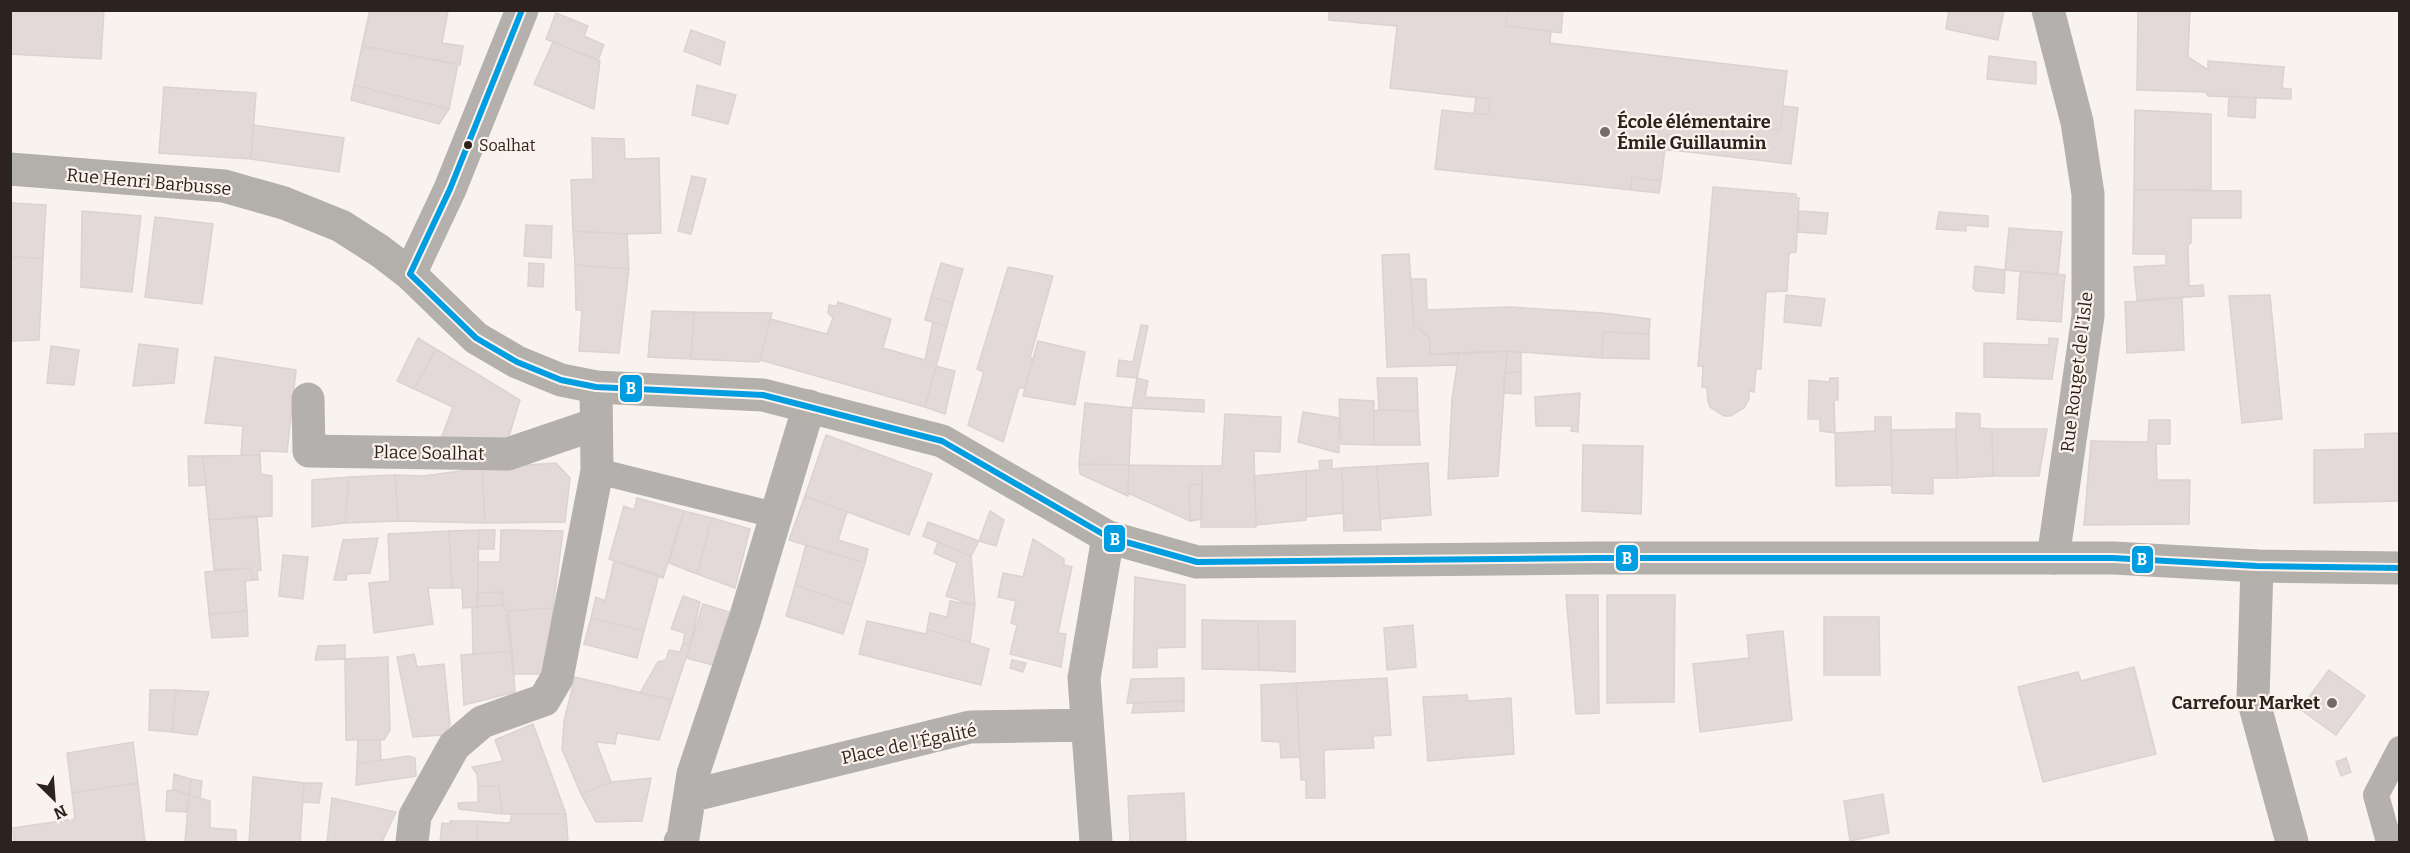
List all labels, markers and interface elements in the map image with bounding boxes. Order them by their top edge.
place label: École élémentaire Émile Guillaumin [1617,110,1771,154]
marker: École élémentaire Émile Guillaumin [1598,125,1612,139]
place label: Soalhat [479,136,536,155]
marker: Soalhat [462,139,474,151]
street label: Rue Henri Barbusse [66,164,232,200]
street label: Rue Rouget de l'Isle [2056,290,2098,454]
line badge: B [619,374,643,403]
text: B [626,379,636,398]
street label: Place Soalhat [373,441,485,465]
line badge: B [1103,524,1126,553]
text: B [1110,530,1120,549]
line badge: B [1615,544,1639,572]
line badge: B [2131,545,2154,574]
text: B [1622,549,1632,568]
text: B [2137,550,2147,569]
place label: Carrefour Market [2172,692,2320,714]
marker: Carrefour Market [2325,696,2339,710]
street label: Place de l'Égalité [839,718,979,769]
north arrow [24,769,84,829]
text: N [51,801,70,823]

